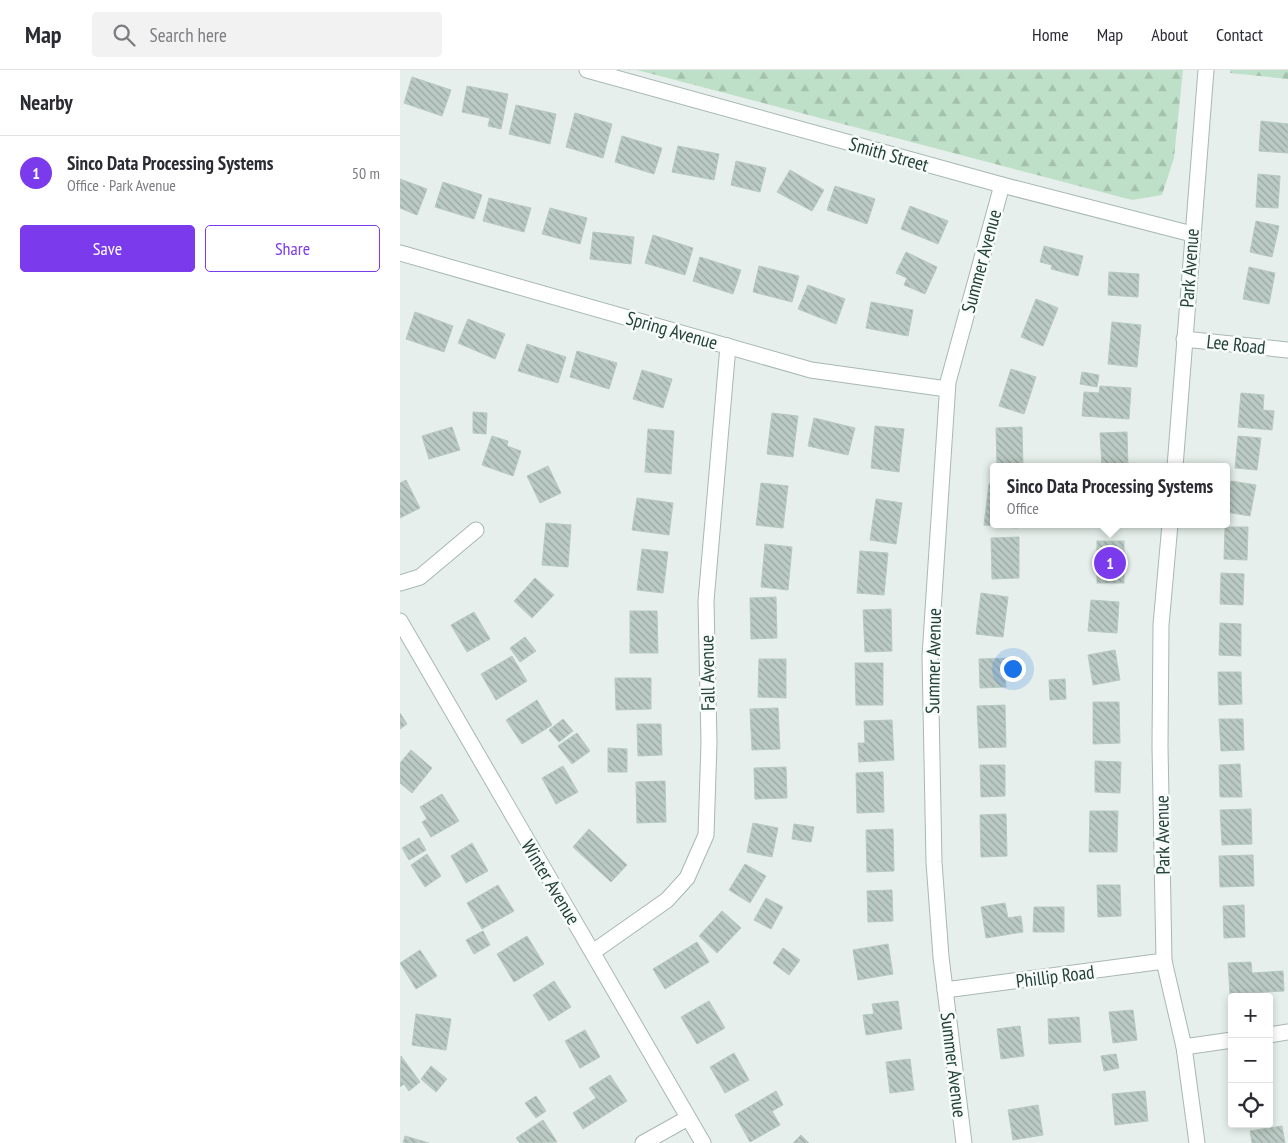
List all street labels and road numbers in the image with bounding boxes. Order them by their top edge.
street label: Smith Street [846,131,932,177]
street label: Summer Avenue [956,207,1006,315]
street label: Park Avenue [1174,227,1204,308]
street label: Spring Avenue [624,306,721,355]
street label: Lee Road [1205,329,1267,359]
street label: Summer Avenue [920,608,946,714]
street label: Fall Avenue [694,635,720,711]
street label: Park Avenue [1149,795,1175,875]
street label: Winter Avenue [516,835,586,929]
street label: Phillip Road [1014,959,1096,993]
street label: Summer Avenue [936,1011,972,1119]

